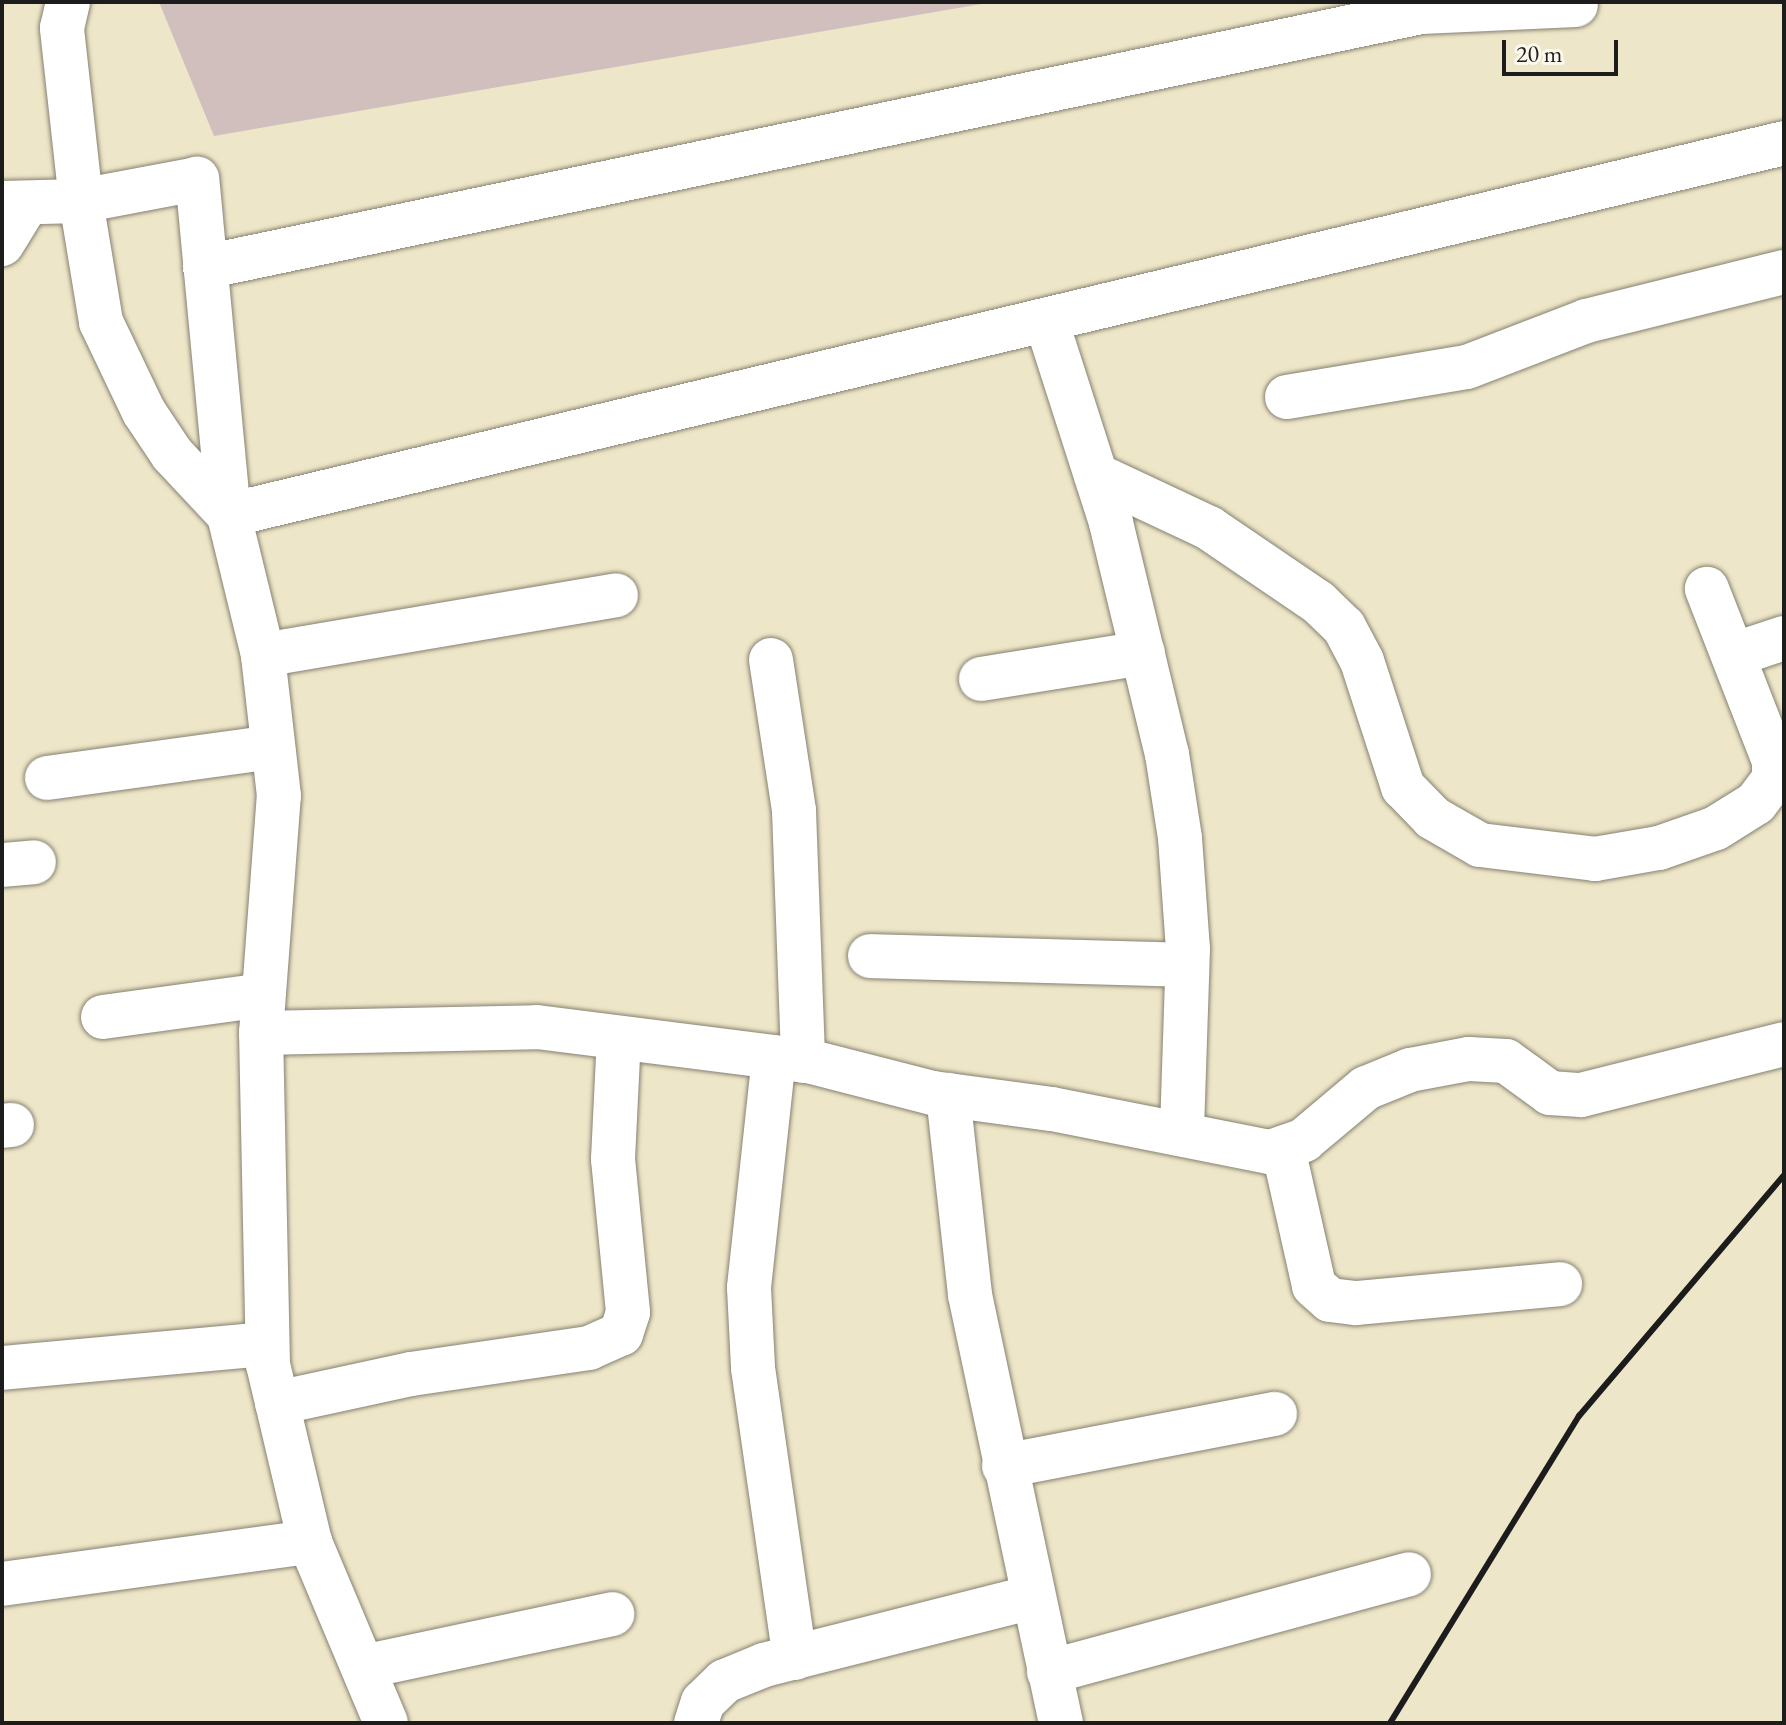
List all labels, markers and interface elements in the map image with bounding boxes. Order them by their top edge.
scale bar [1506,24,1622,74]
text: 20 m [1516,38,1563,69]

